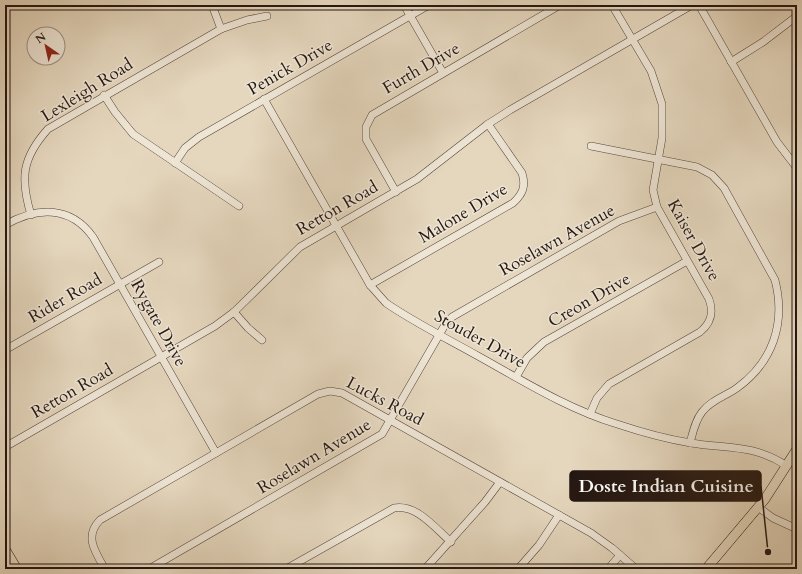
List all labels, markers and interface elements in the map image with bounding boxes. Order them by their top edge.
north arrow [26,26,66,66]
text: N [33,29,49,47]
street label: Penick Drive [243,33,337,101]
street label: Furth Drive [378,37,464,99]
street label: Lexleigh Road [37,53,137,127]
street label: Retton Road [292,175,382,241]
street label: Malone Drive [414,177,512,249]
street label: Kaiser Drive [662,195,726,285]
street label: Roselawn Avenue [495,199,619,281]
street label: Creon Drive [544,267,634,333]
street label: Rider Road [24,268,106,328]
street label: Rygate Drive [126,275,192,371]
street label: Stouder Drive [430,304,530,374]
street label: Retton Road [27,358,117,424]
street label: Lucks Road [342,371,428,431]
street label: Roselawn Avenue [253,413,375,499]
callout: Doste Indian Cuisine [570,471,761,501]
text: Doste Indian Cuisine [578,474,754,499]

